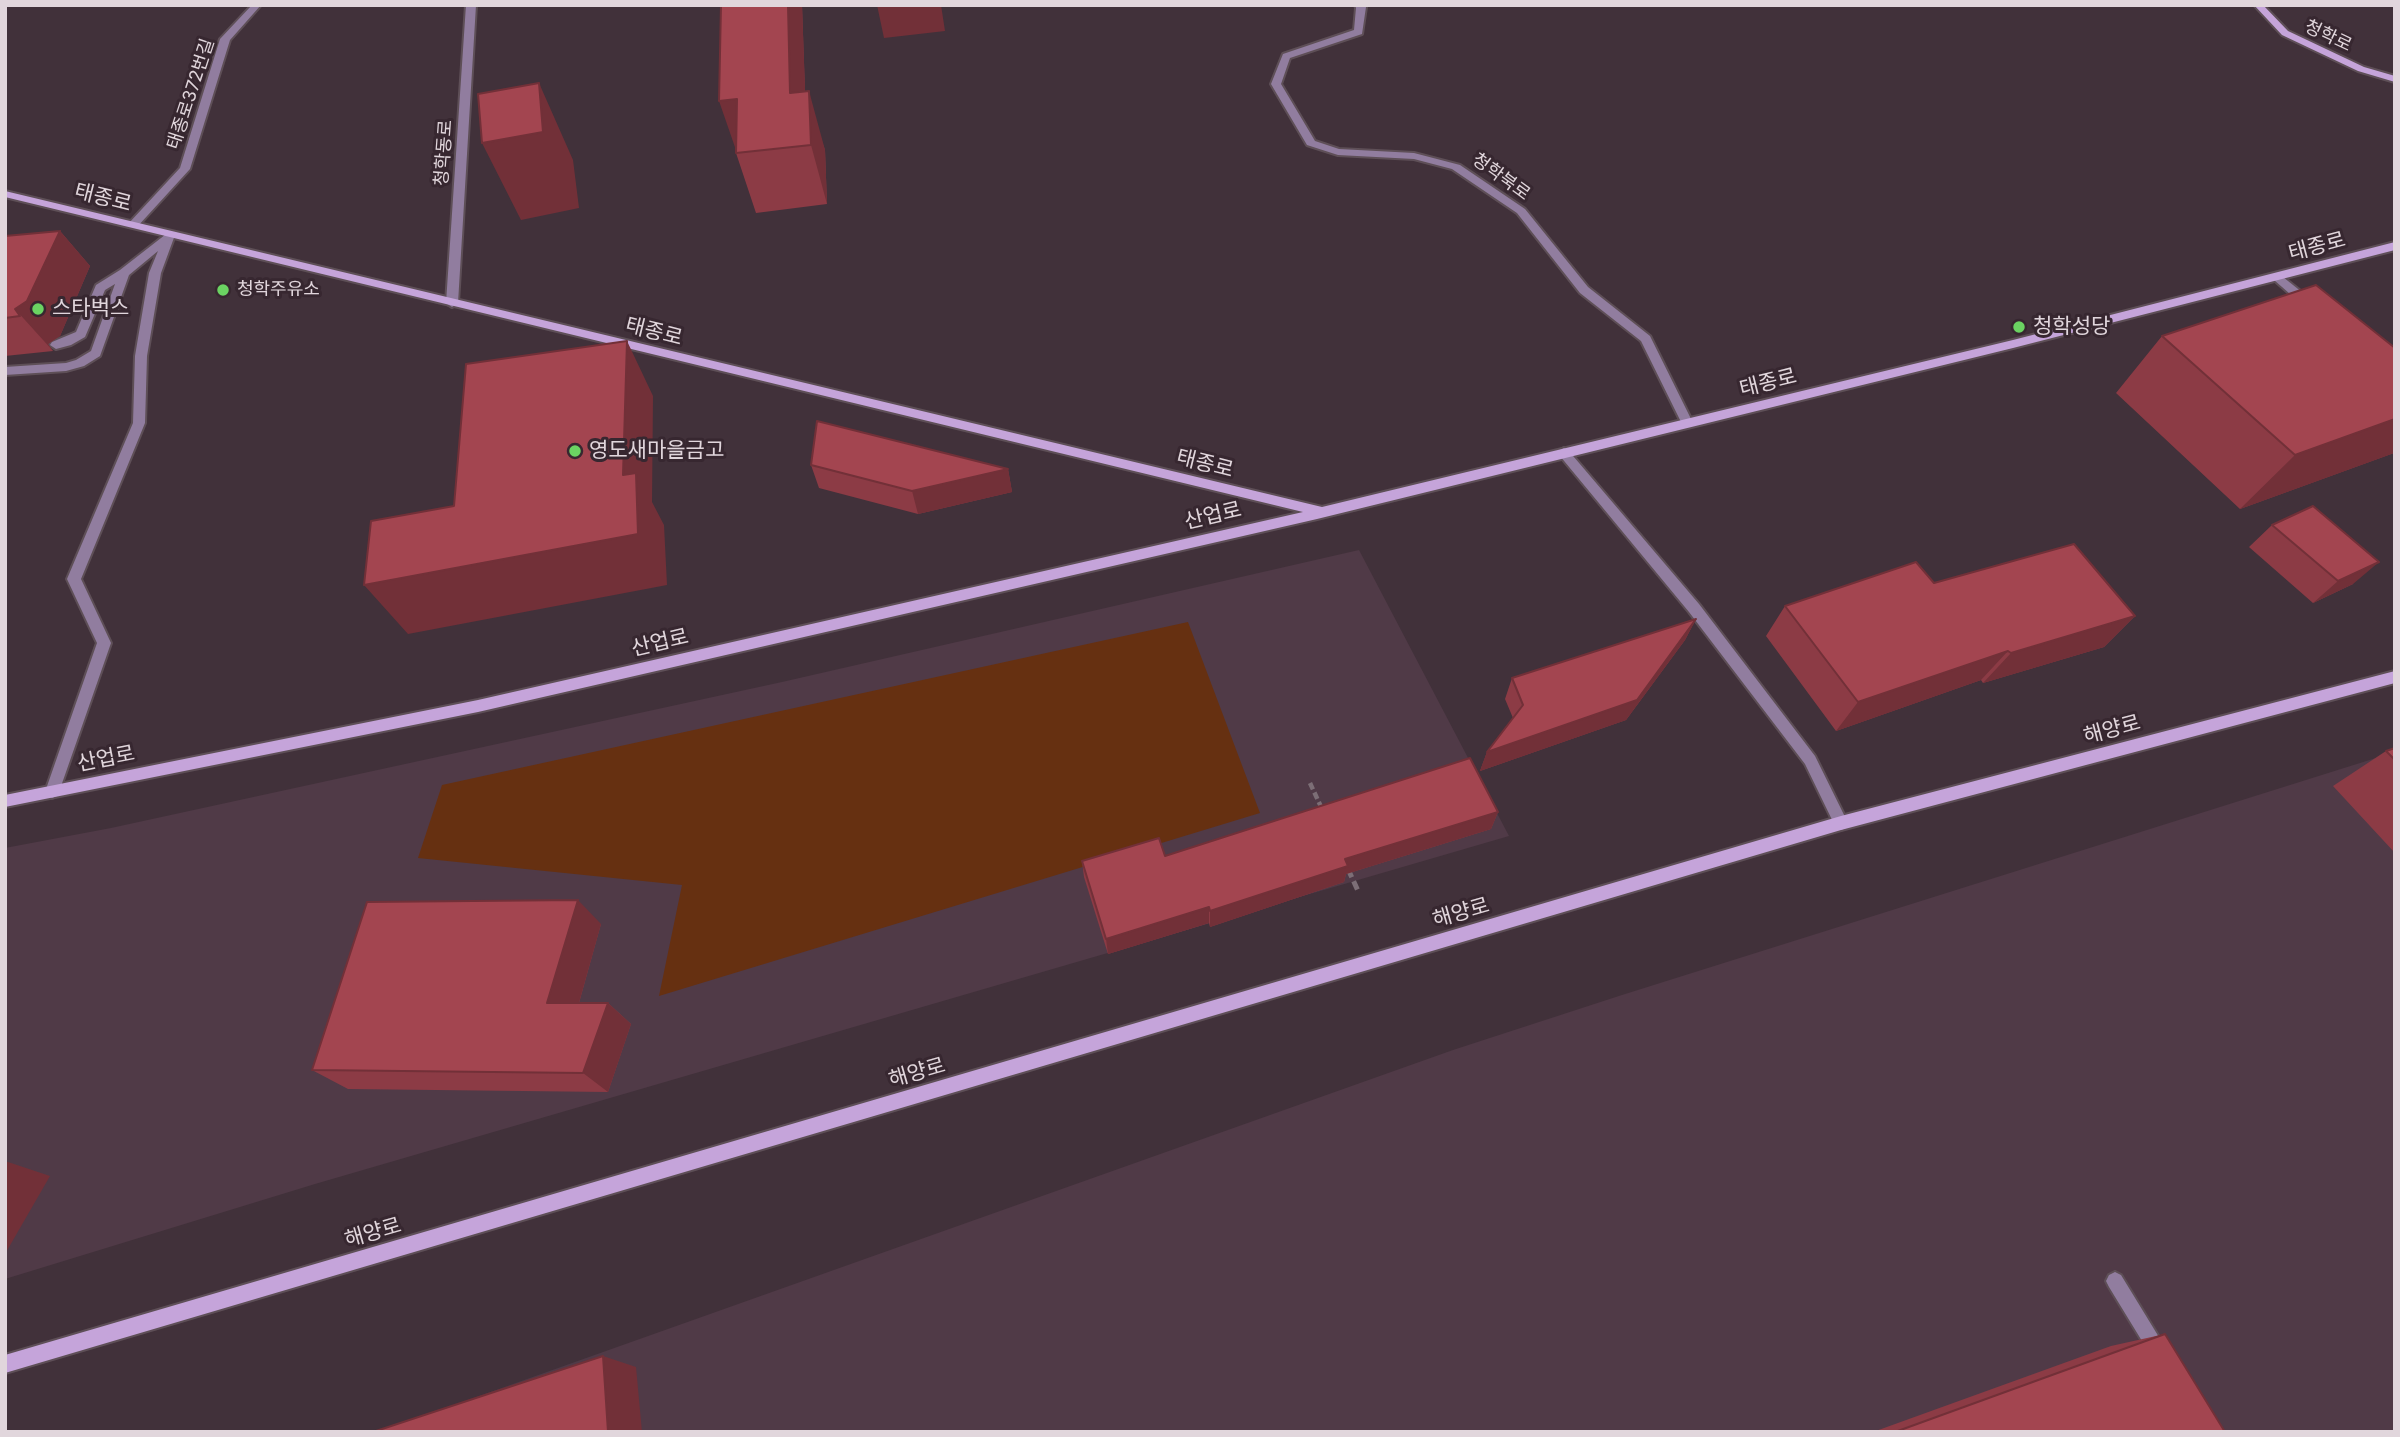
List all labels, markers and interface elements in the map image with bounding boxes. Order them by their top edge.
street label: 청학로 [2301,16,2355,56]
street label: 태종로372번길 [163,36,219,152]
street label: 청학동로 [431,119,457,187]
street label: 청학북로 [1468,149,1534,205]
street label: 태종로 [72,179,134,217]
street label: 태종로 [2286,227,2348,267]
place label: 청학주유소 [237,279,320,301]
marker: 청학주유소 [215,282,231,298]
place label: 스타벅스 [52,296,129,322]
marker: 스타벅스 [30,301,46,317]
street label: 태종로 [623,313,685,351]
place label: 청학성당 [2033,314,2110,340]
marker: 청학성당 [2011,319,2027,335]
street label: 태종로 [1737,364,1799,402]
place label: 영도새마을금고 [589,438,724,464]
marker: 영도새마을금고 [567,443,583,459]
street label: 태종로 [1174,445,1236,483]
street label: 산업로 [1182,497,1244,535]
street label: 산업로 [629,624,691,662]
street label: 해양로 [2081,710,2143,750]
street label: 산업로 [75,741,137,777]
street label: 해양로 [1430,893,1492,933]
street label: 해양로 [886,1053,948,1093]
street label: 해양로 [342,1213,404,1253]

